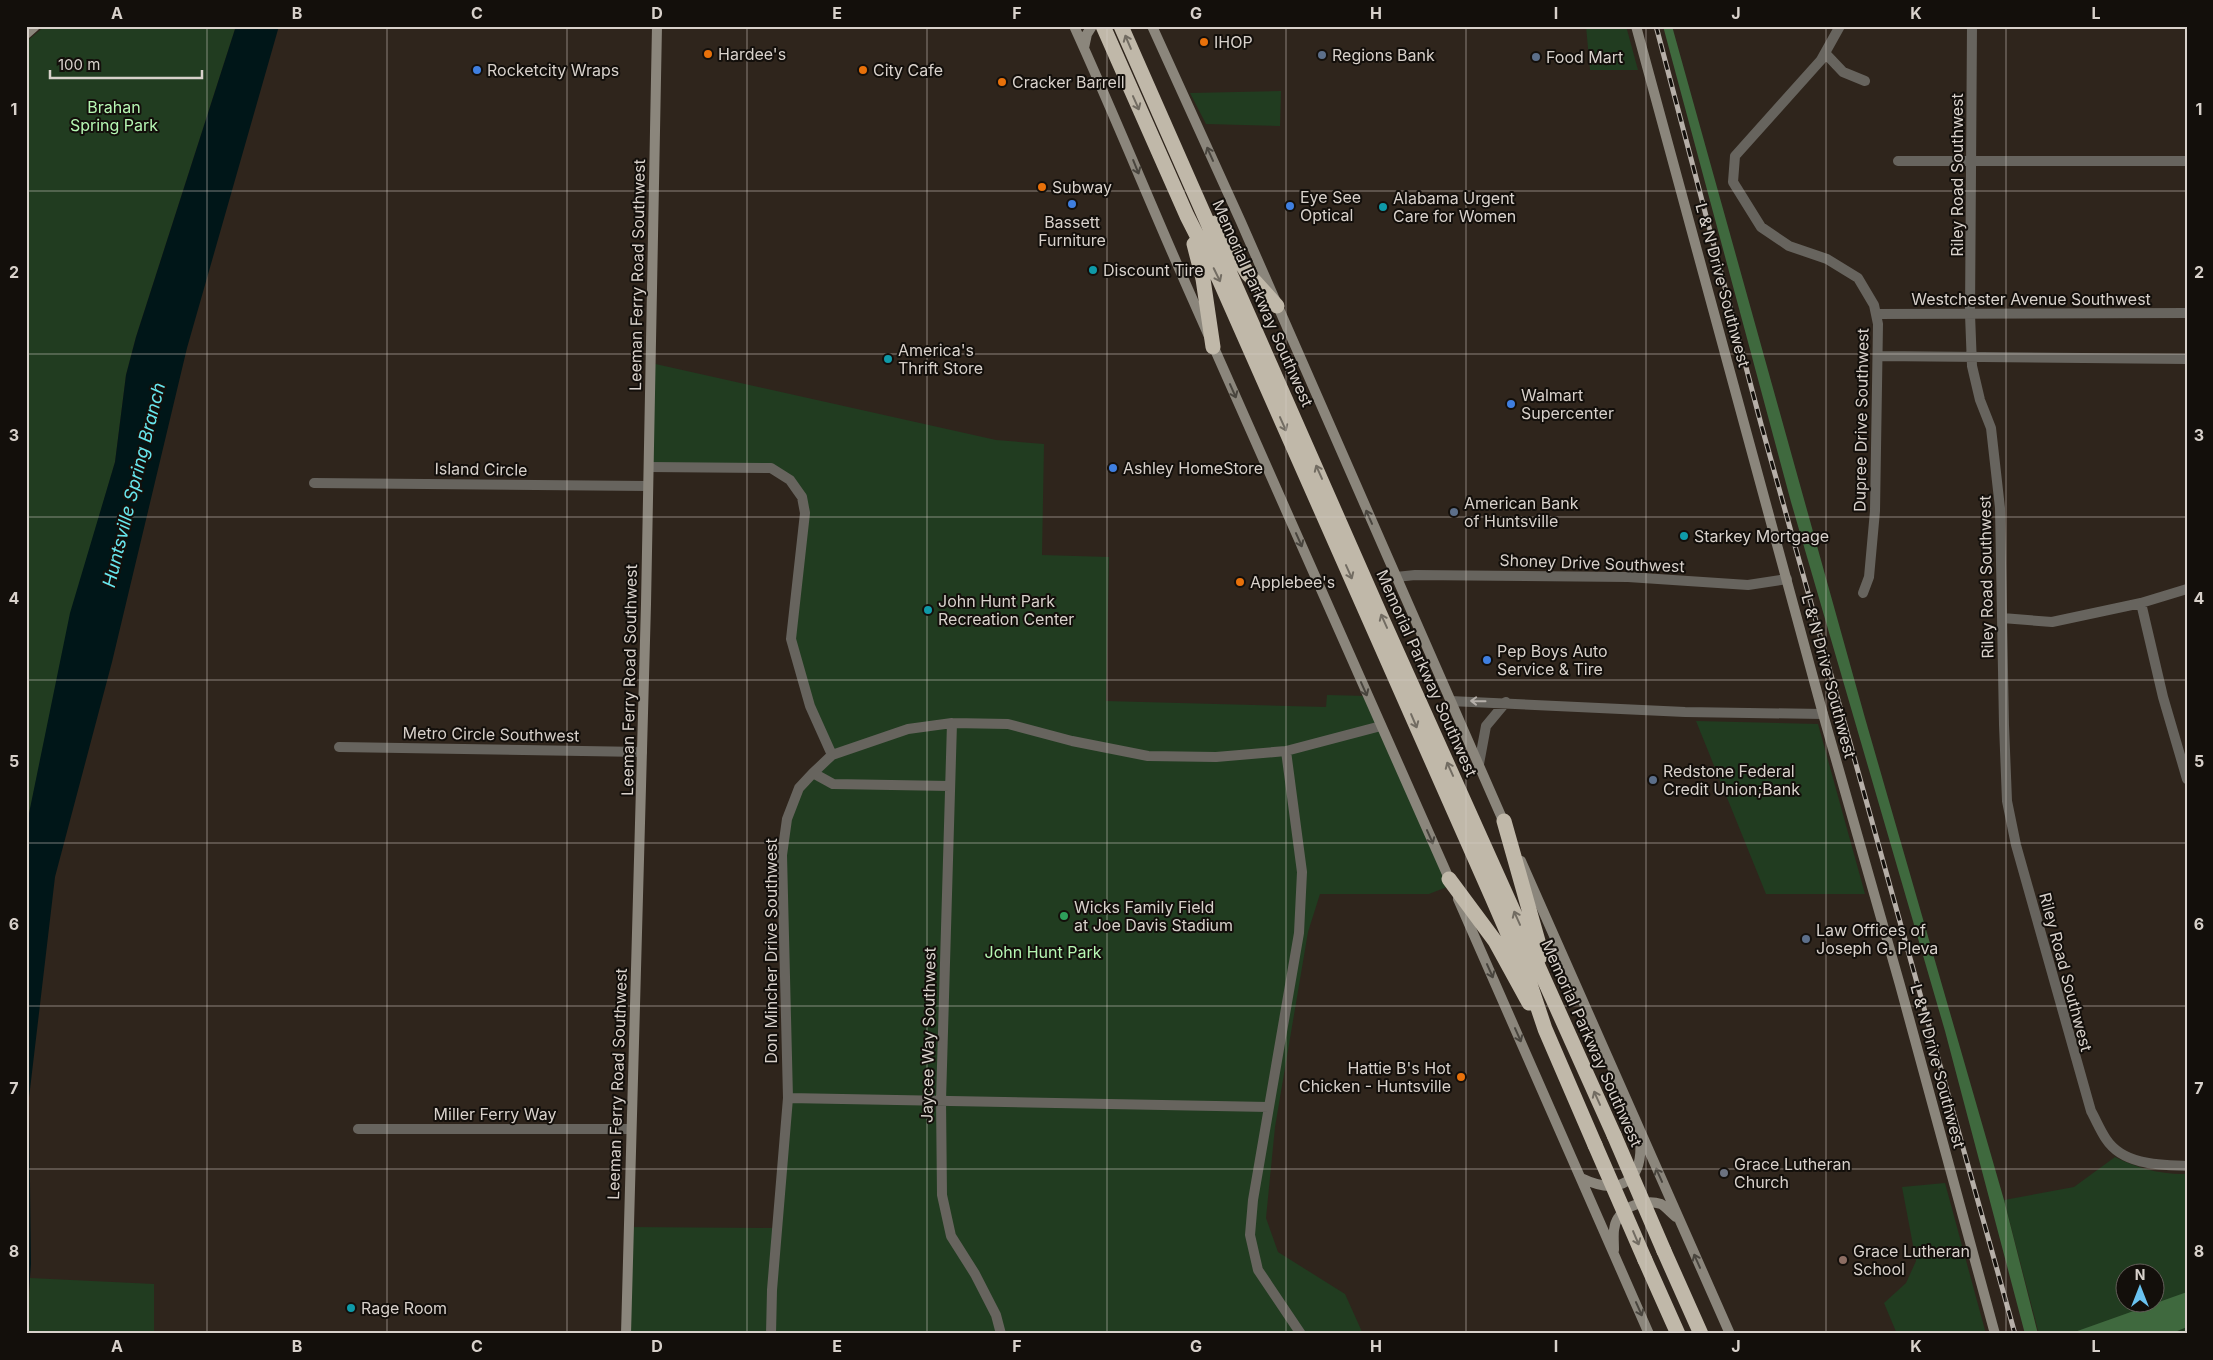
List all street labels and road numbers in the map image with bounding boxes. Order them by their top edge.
street label: Riley Road Southwest [1947,93,1967,257]
street label: Leeman Ferry Road Southwest [625,159,649,391]
street label: Memorial Parkway Southwest [1208,196,1318,410]
street label: L & N Drive Southwest [1691,201,1755,369]
street label: Westchester Avenue Southwest [1911,289,2151,309]
street label: Dupree Drive Southwest [1849,328,1873,512]
street label: Island Circle [434,458,528,480]
street label: Riley Road Southwest [1975,495,1997,659]
street label: Shoney Drive Southwest [1499,550,1685,576]
street label: Leeman Ferry Road Southwest [617,564,641,796]
street label: Memorial Parkway Southwest [1372,566,1482,780]
street label: L & N Drive Southwest [1797,592,1861,760]
street label: Metro Circle Southwest [402,722,580,746]
street label: Don Mincher Drive Southwest [761,838,781,1064]
street label: Riley Road Southwest [2035,890,2097,1054]
street label: Memorial Parkway Southwest [1537,936,1647,1150]
street label: Jaycee Way Southwest [916,947,940,1123]
street label: Leeman Ferry Road Southwest [603,968,631,1200]
street label: L & N Drive Southwest [1906,982,1970,1150]
street label: Miller Ferry Way [434,1104,556,1124]

